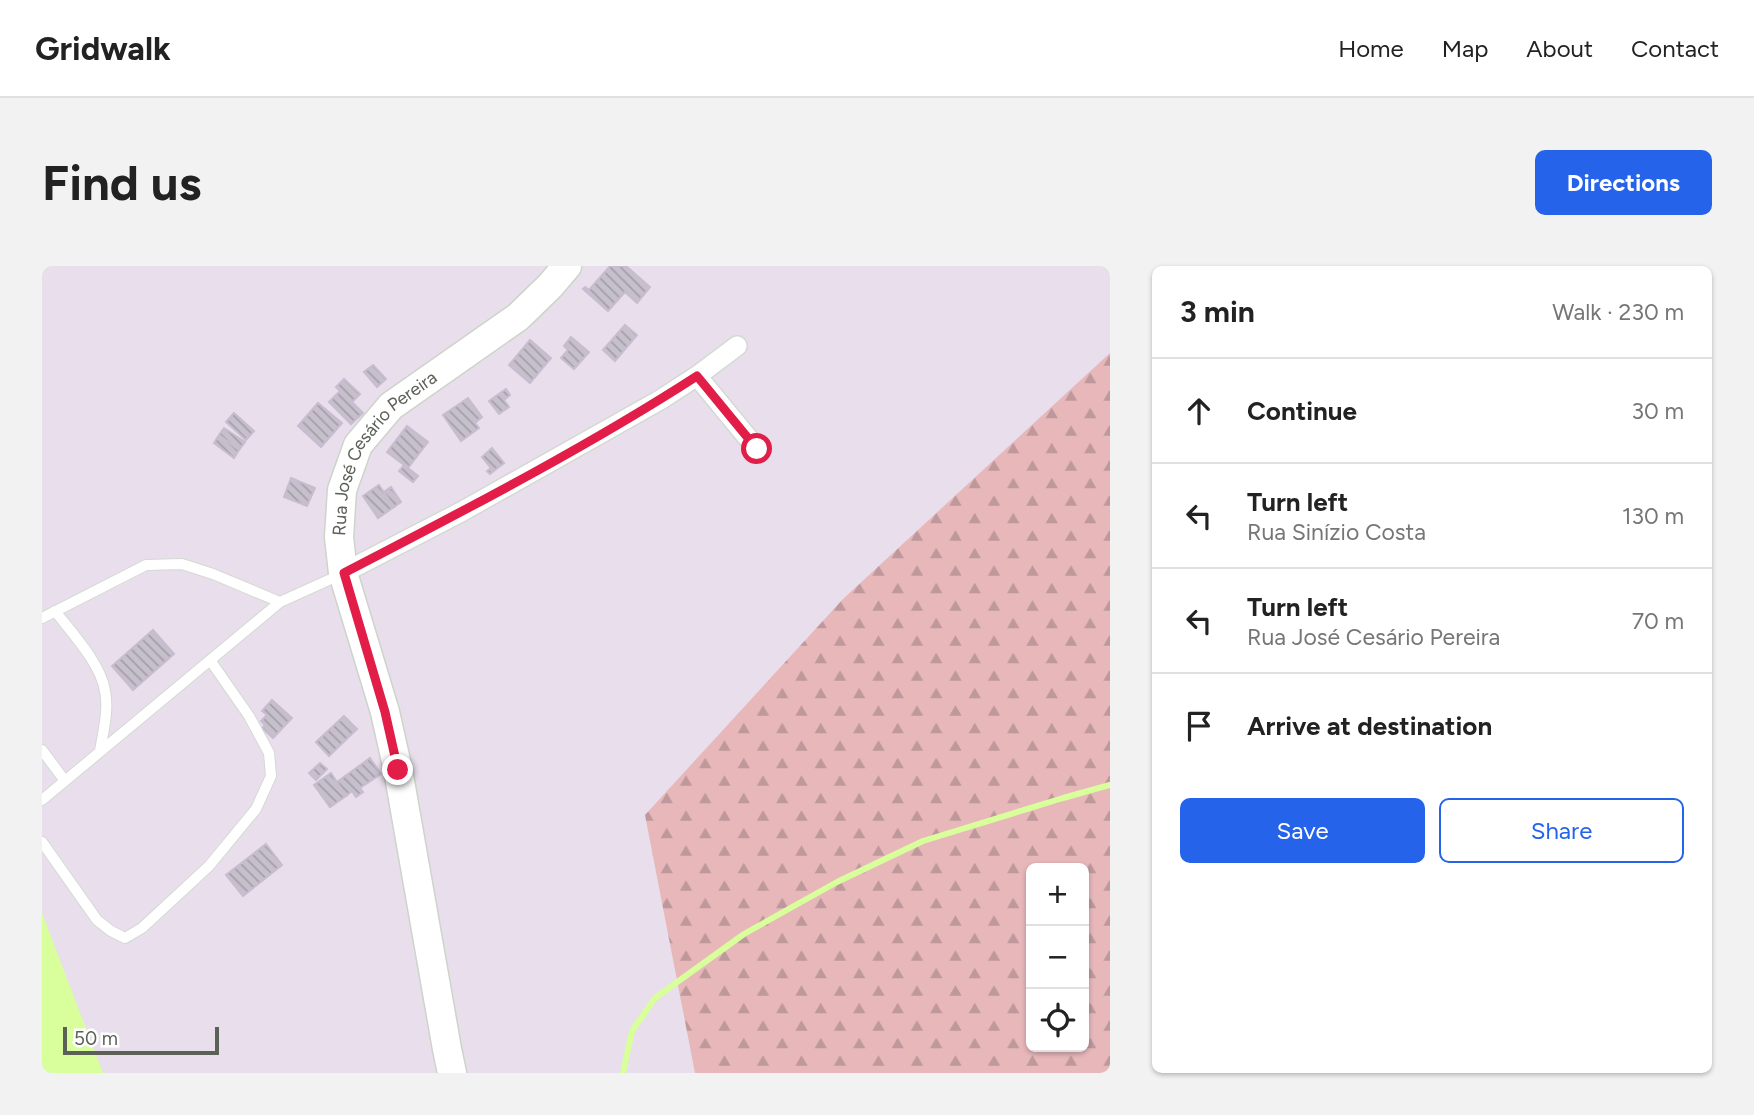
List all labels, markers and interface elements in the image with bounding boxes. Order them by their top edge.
text: Gridwalk [35,29,171,68]
text: Home [1338,34,1404,63]
text: Map [1442,34,1488,63]
text: About [1526,34,1593,63]
text: Contact [1631,34,1719,63]
button: Directions [1535,150,1712,215]
text: Find us [42,153,201,212]
text: 3 min [1180,293,1255,330]
text: Walk · 230 m [1552,298,1684,326]
street label: Rua José Cesário Pereira [328,366,441,537]
icon: ahead [1180,392,1218,430]
text: Continue [1247,395,1357,427]
text: 30 m [1631,397,1684,425]
route start [741,433,772,464]
text: Turn left [1247,486,1348,518]
icon: left [1180,497,1218,535]
text: 130 m [1622,502,1684,530]
text: Rua Sinízio Costa [1247,518,1426,546]
text: Turn left [1247,591,1348,623]
icon: left [1180,602,1218,640]
text: 70 m [1632,607,1684,635]
text: Rua José Cesário Pereira [1247,623,1500,651]
icon: arrive [1180,707,1218,745]
text: Arrive at destination [1247,710,1492,742]
route end [382,754,413,785]
button: Save [1180,798,1425,863]
button: Share [1439,798,1684,863]
map controls [1026,863,1089,1052]
button: + [1026,863,1089,926]
button: − [1026,926,1089,989]
button: locate [1026,989,1089,1052]
scale bar [63,1024,219,1056]
text: 50 m [74,1027,118,1050]

